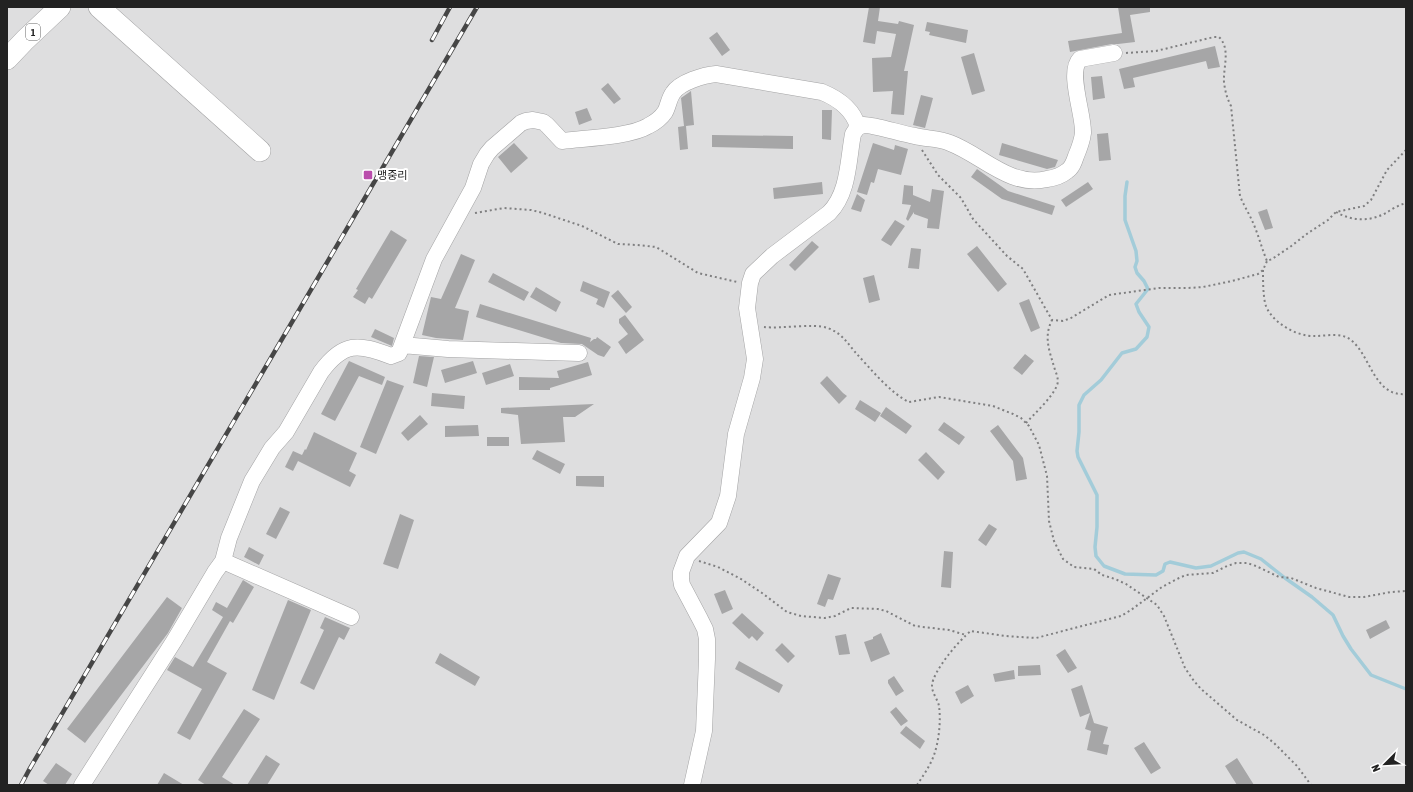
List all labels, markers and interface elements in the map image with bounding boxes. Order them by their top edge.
road number: 1 [26,24,40,40]
marker: 맹중리 [362,169,374,181]
place label: 맹중리 [377,169,407,181]
north arrow [1365,744,1405,784]
text: N [1369,763,1383,773]

